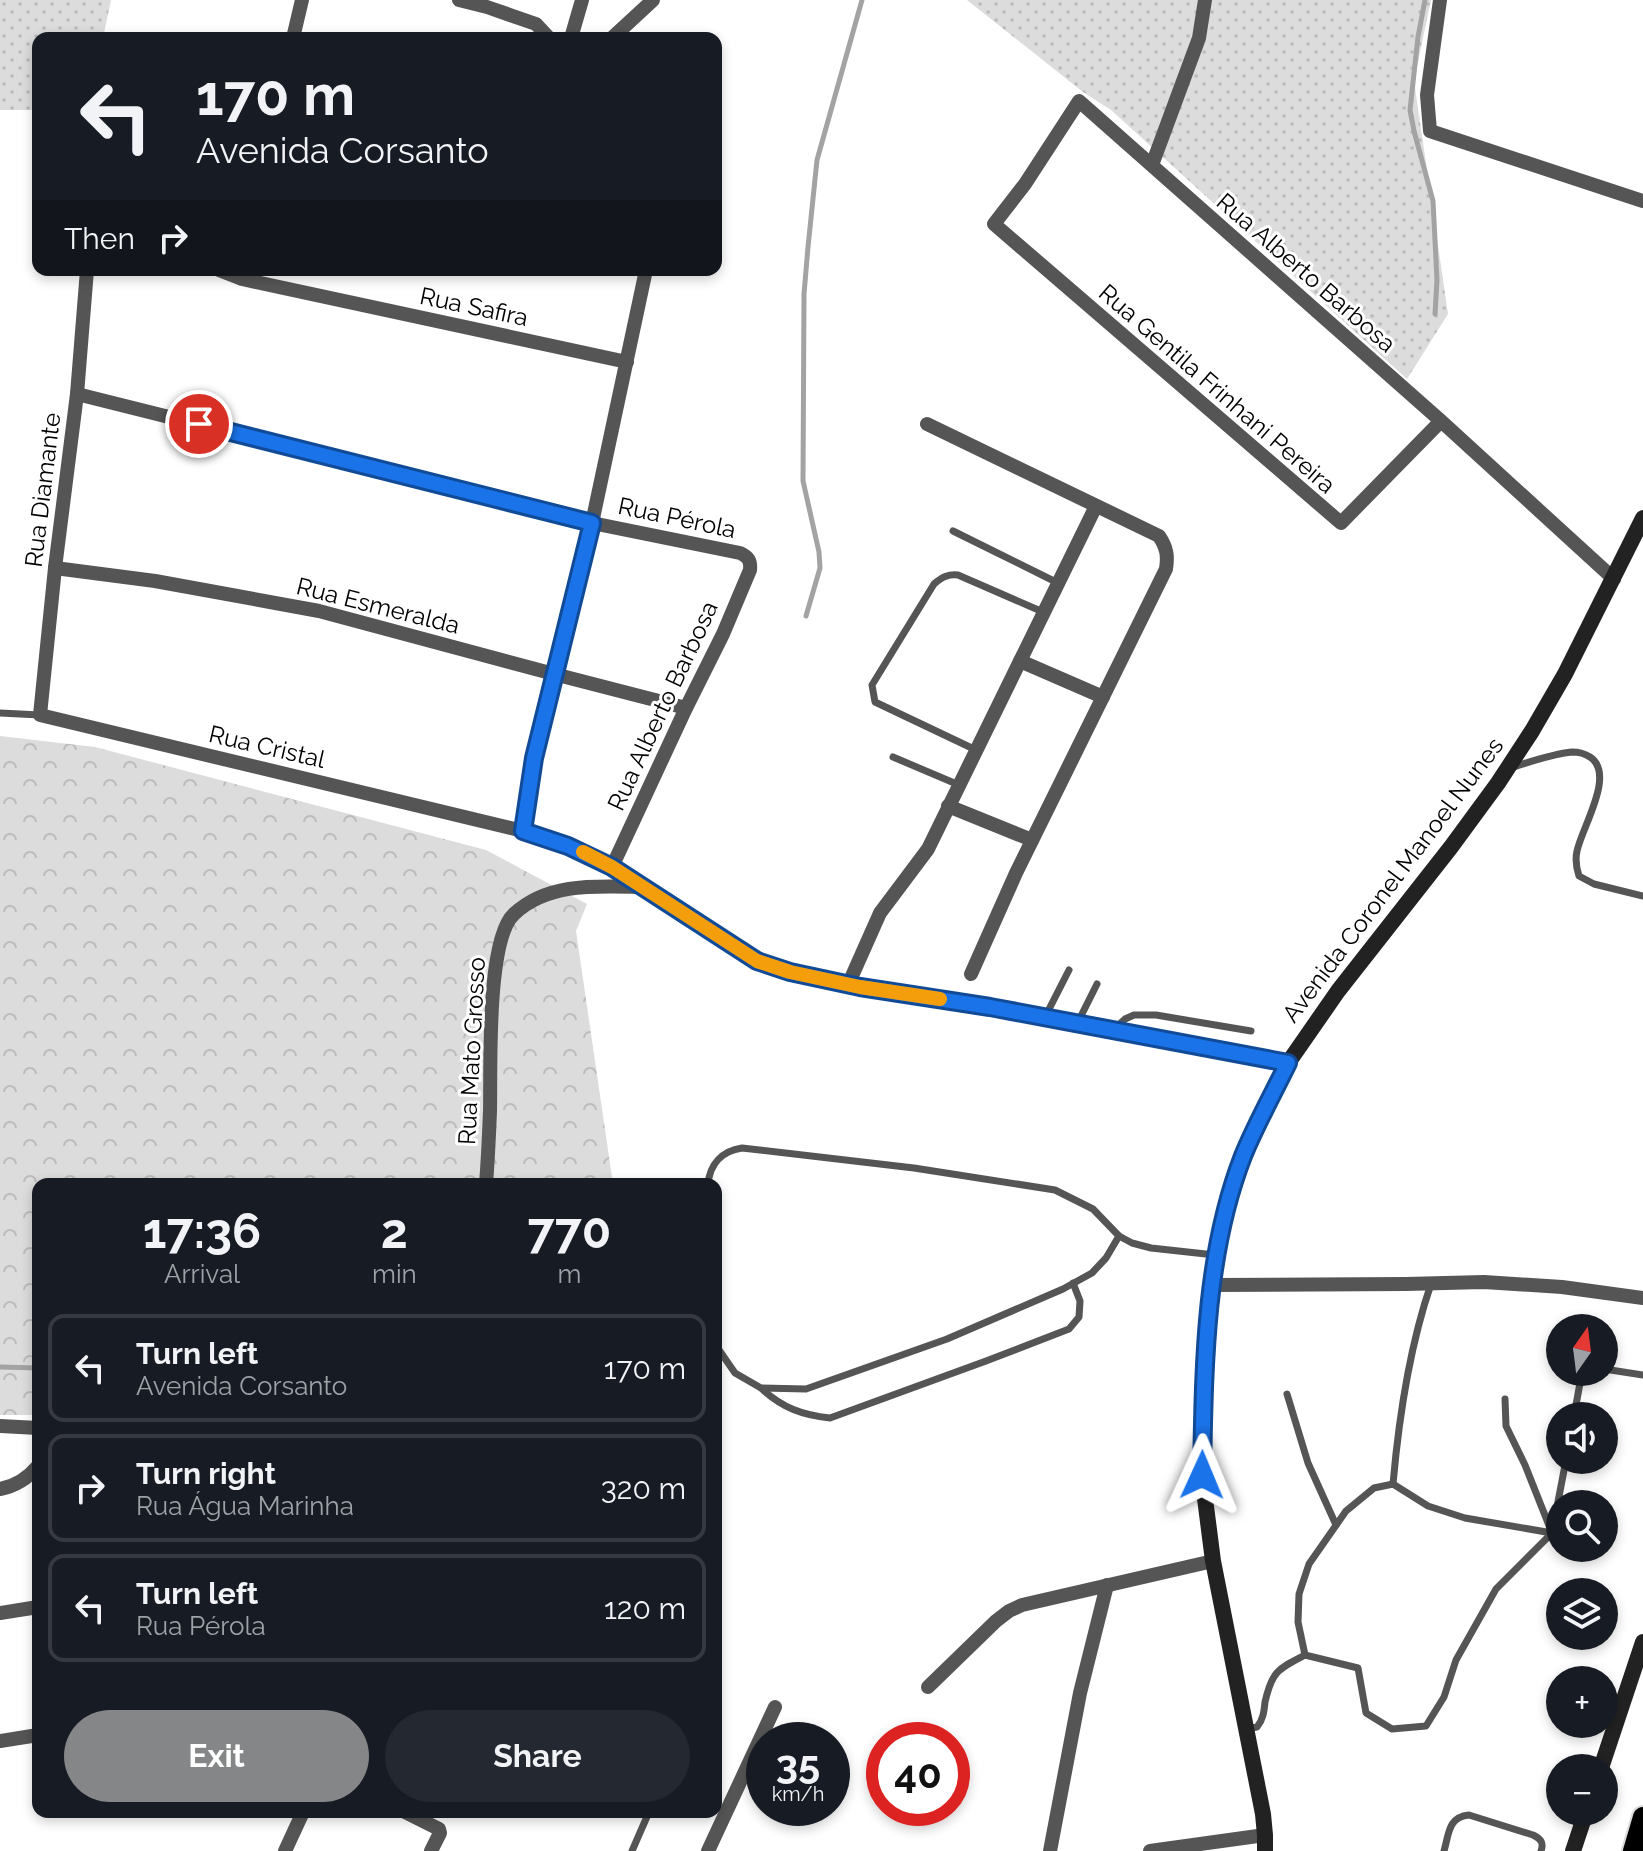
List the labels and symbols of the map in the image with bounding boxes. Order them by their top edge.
street label: Rua Alberto Barbosa [1211,187,1402,358]
street label: Rua Gentila Frinhani Pereira [1093,278,1342,499]
street label: Rua Safira [417,281,531,332]
pin [165,390,233,458]
street label: Rua Diamante [19,411,66,569]
street label: Rua Pérola [616,491,739,544]
street label: Rua Esmeralda [293,571,463,640]
street label: Rua Alberto Barbosa [601,596,724,815]
street label: Rua Cristal [206,719,328,774]
street label: Avenida Coronel Manoel Nunes [1276,732,1509,1028]
street label: Rua Mato Grosso [452,956,491,1146]
north arrow [1546,1314,1618,1386]
position arrow [1160,1433,1244,1517]
speed limit sign: 40 [866,1722,970,1826]

